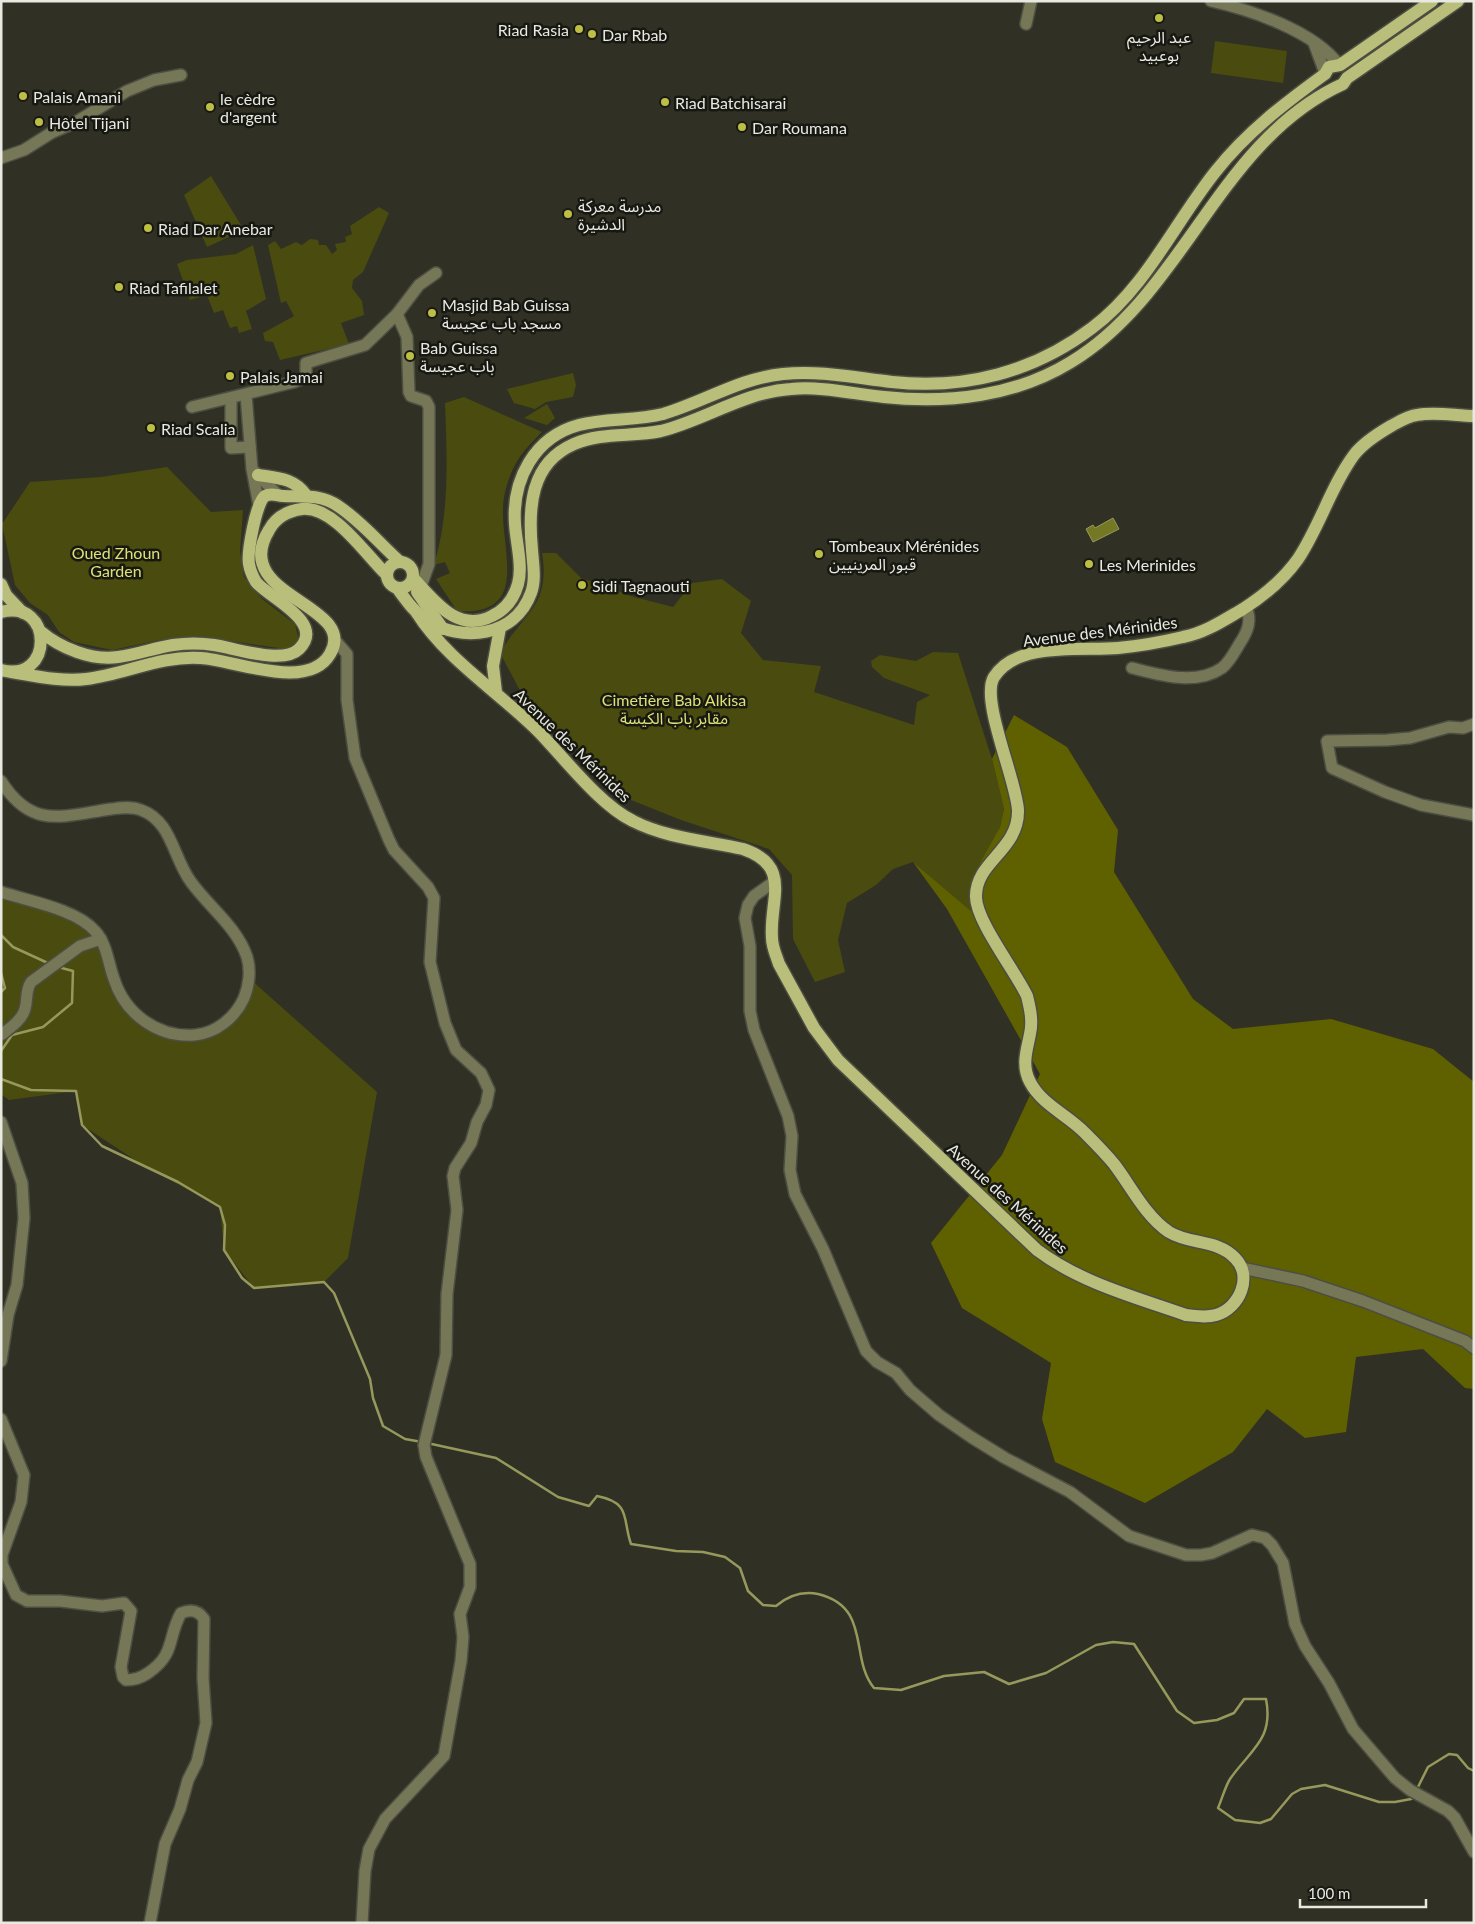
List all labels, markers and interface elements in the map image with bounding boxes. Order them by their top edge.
marker: عبد الرحيم بوعبيد [1153,12,1165,24]
place label: Riad Rasia [498,20,569,39]
marker: Riad Rasia [573,23,585,35]
place label: Dar Rbab [602,25,667,44]
place label: عبد الرحيم بوعبيد [1127,27,1191,65]
marker: Dar Rbab [586,28,598,40]
place label: Palais Amani [33,87,121,106]
place label: le cèdre d'argent [220,89,277,126]
marker: Palais Amani [17,90,29,102]
place label: Riad Batchisarai [675,93,786,112]
marker: Riad Batchisarai [659,96,671,108]
marker: le cèdre d'argent [204,101,216,113]
place label: Hôtel Tijani [49,113,129,132]
marker: Hôtel Tijani [33,116,45,128]
place label: Dar Roumana [752,118,847,137]
marker: Dar Roumana [736,121,748,133]
place label: مدرسة معركة الدشيرة [578,196,662,234]
marker: مدرسة معركة الدشيرة [562,208,574,220]
place label: Riad Dar Anebar [158,219,273,238]
marker: Riad Dar Anebar [142,222,154,234]
place label: Riad Tafilalet [129,278,218,297]
marker: Riad Tafilalet [113,281,125,293]
place label: Masjid Bab Guissa مسجد باب عجيسة [442,295,570,332]
marker: Masjid Bab Guissa مسجد باب عجيسة [426,307,438,319]
place label: Bab Guissa باب عجيسة [420,338,497,375]
marker: Bab Guissa باب عجيسة [404,350,416,362]
place label: Palais Jamai [240,367,323,386]
marker: Palais Jamai [224,370,236,382]
place label: Riad Scalia [161,419,236,438]
marker: Riad Scalia [145,422,157,434]
place label: Tombeaux Mérénides قبور المرينيين [829,536,979,574]
park label: Oued Zhoun Garden [72,543,160,580]
marker: Tombeaux Mérénides قبور المرينيين [813,548,825,560]
place label: Les Merinides [1099,555,1196,574]
marker: Les Merinides [1083,558,1095,570]
place label: Sidi Tagnaouti [592,576,690,595]
marker: Sidi Tagnaouti [576,579,588,591]
street label: Avenue des Mérinides [1022,612,1178,650]
street label: Avenue des Mérinides [511,684,636,806]
park label: Cimetière Bab Alkisa مقابر باب الكيسة [602,690,746,728]
street label: Avenue des Mérinides [944,1139,1072,1257]
scale bar [1300,1876,1426,1908]
text: 100 m [1308,1884,1350,1902]

